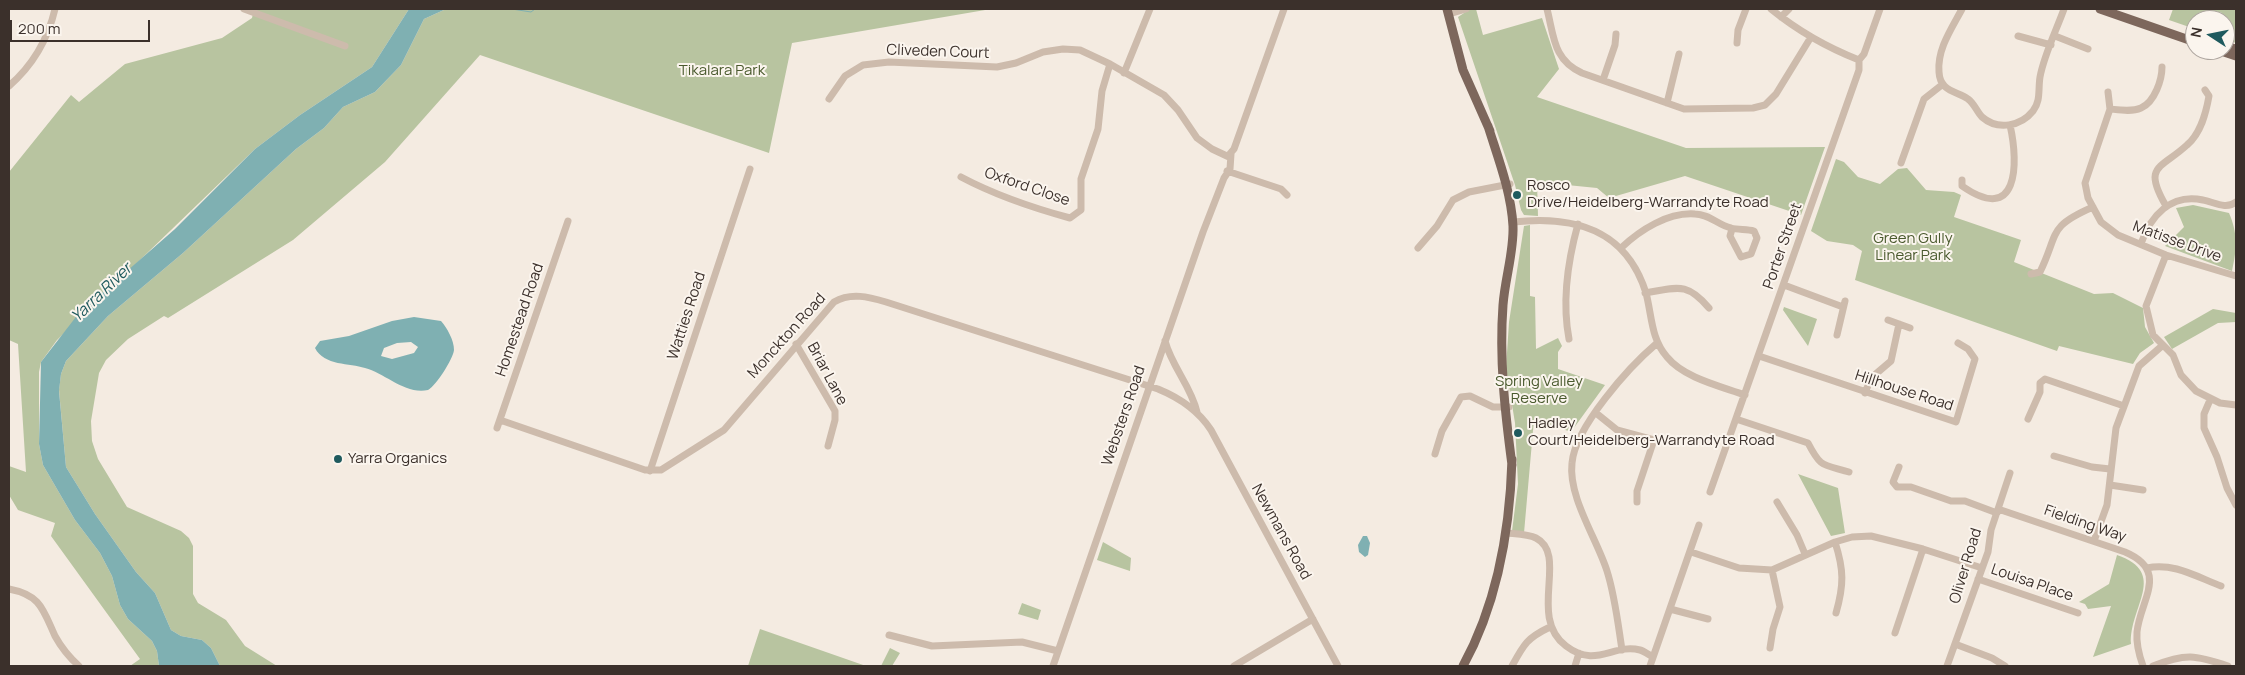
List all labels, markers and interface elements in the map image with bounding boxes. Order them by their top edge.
scale bar [12,10,152,42]
north arrow [2185,10,2235,60]
text: 200 m [18,18,61,39]
text: N [2185,25,2206,39]
street label: Cliveden Court [886,41,990,63]
park label: Tikalara Park [679,62,765,80]
street label: Oxford Close [982,164,1072,210]
place label: Rosco Drive/Heidelberg-Warrandyte Road [1527,177,1769,212]
marker: Rosco Drive/Heidelberg-Warrandyte Road [1511,189,1523,201]
street label: Porter Street [1760,200,1806,292]
street label: Matisse Drive [2130,218,2224,266]
park label: Green Gully Linear Park [1873,230,1953,265]
water label: Yarra River [68,260,136,326]
street label: Homestead Road [492,261,548,379]
street label: Watties Road [664,270,710,362]
street label: Monckton Road [744,290,830,382]
street label: Briar Lane [803,340,851,408]
street label: Websters Road [1098,364,1150,468]
street label: Hillhouse Road [1852,367,1956,415]
park label: Spring Valley Reserve [1495,373,1583,408]
place label: Hadley Court/Heidelberg-Warrandyte Road [1528,415,1775,450]
marker: Hadley Court/Heidelberg-Warrandyte Road [1512,427,1524,439]
place label: Yarra Organics [348,450,447,468]
marker: Yarra Organics [332,453,344,465]
street label: Newmans Road [1247,481,1315,583]
street label: Fielding Way [2042,502,2128,546]
street label: Oliver Road [1946,526,1986,606]
street label: Louisa Place [1988,561,2076,605]

